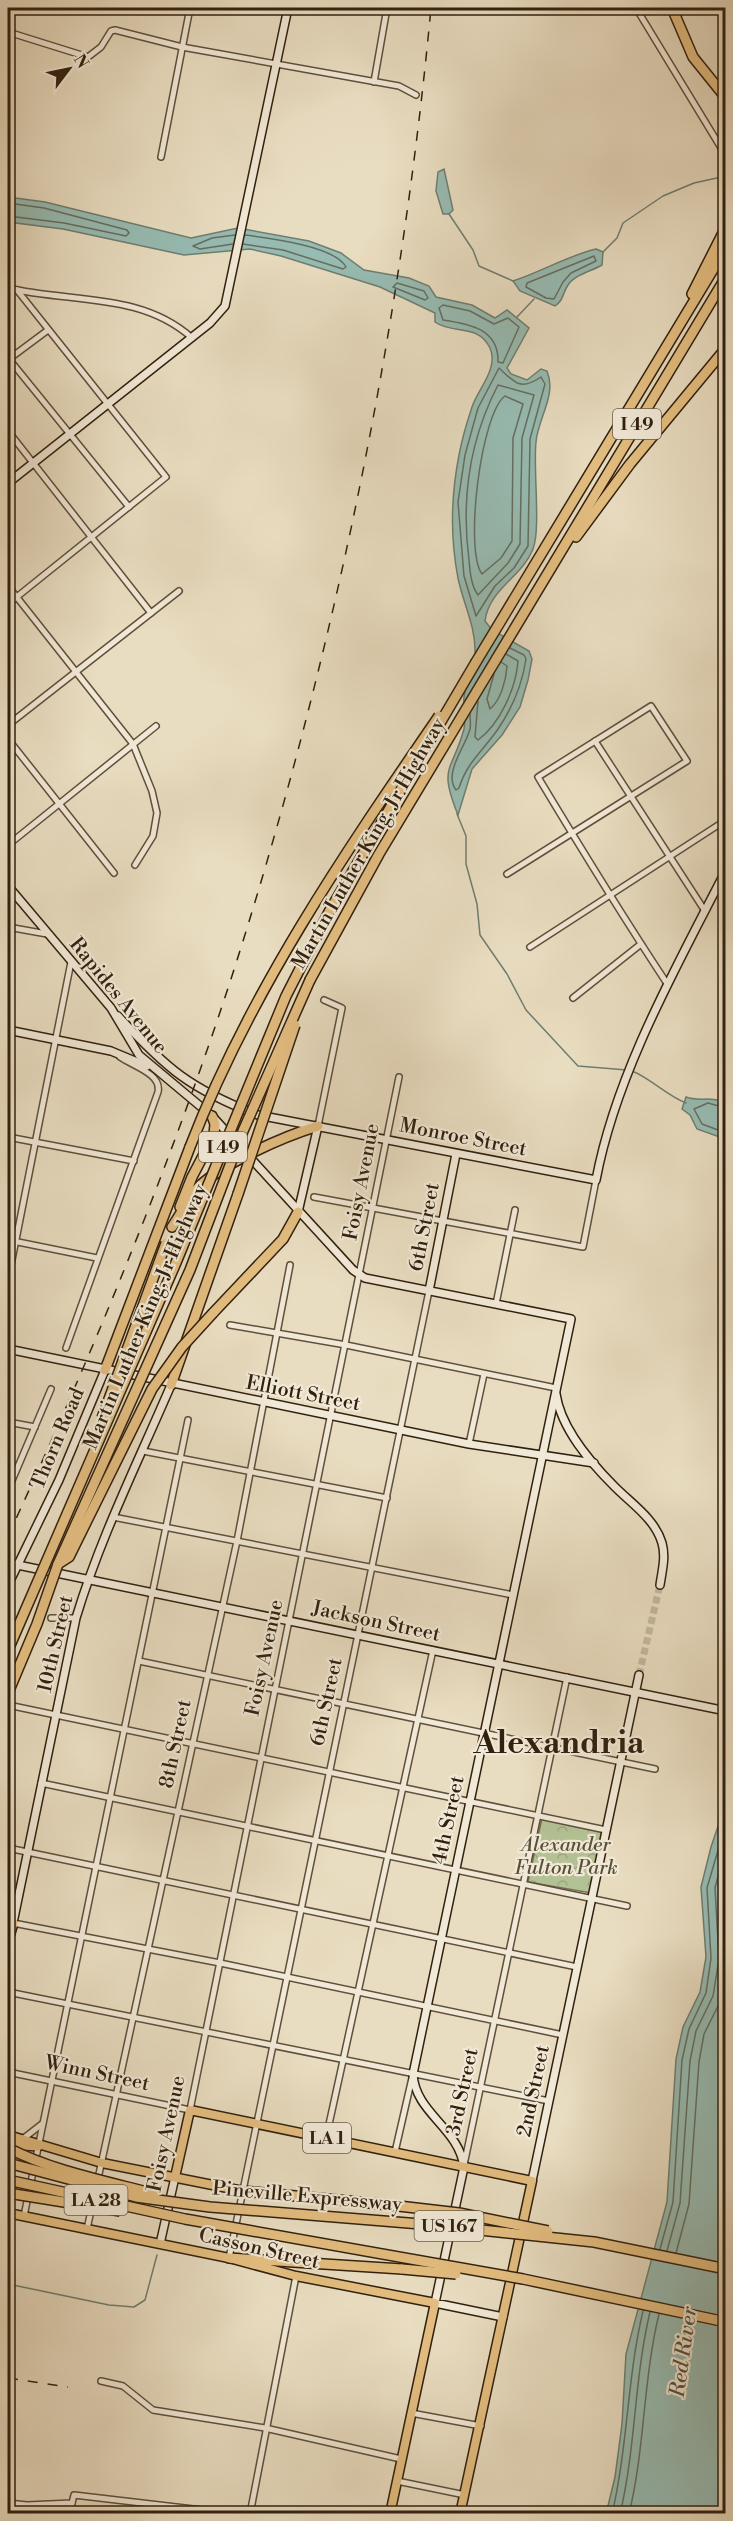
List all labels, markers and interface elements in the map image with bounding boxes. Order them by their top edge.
north arrow [39,39,99,99]
text: N [69,51,93,73]
road number: I 49 [613,409,661,439]
street label: Martin Luther King, Jr Highway [287,714,451,974]
street label: Rapides Avenue [63,933,173,1059]
street label: Monroe Street [397,1113,529,1163]
street label: Foisy Avenue [338,1121,386,1243]
road number: I 49 [199,1132,247,1162]
street label: Martin Luther King, Jr Highway [79,1180,213,1453]
street label: 6th Street [404,1181,446,1273]
street label: Elliott Street [244,1371,362,1417]
street label: Thorn Road [25,1384,91,1494]
street label: 10th Street [33,1593,79,1695]
street label: Jackson Street [309,1596,442,1648]
street label: Foisy Avenue [240,1597,290,1719]
street label: 6th Street [305,1655,349,1749]
street label: 8th Street [154,1697,198,1791]
district label: Alexandria [473,1723,645,1763]
street label: 4th Street [427,1774,471,1866]
park label: Alexander Fulton Park [514,1833,618,1881]
street label: 2nd Street [512,2043,556,2139]
street label: 3rd Street [441,2046,485,2138]
street label: Winn Street [41,2051,152,2097]
street label: Foisy Avenue [142,2073,192,2195]
road number: LA 1 [303,2123,351,2153]
street label: Pineville Expressway [211,2176,403,2218]
road number: LA 28 [64,2185,128,2215]
road number: US 167 [414,2211,484,2241]
street label: Casson Street [196,2223,322,2275]
water label: Red River [665,2304,703,2400]

